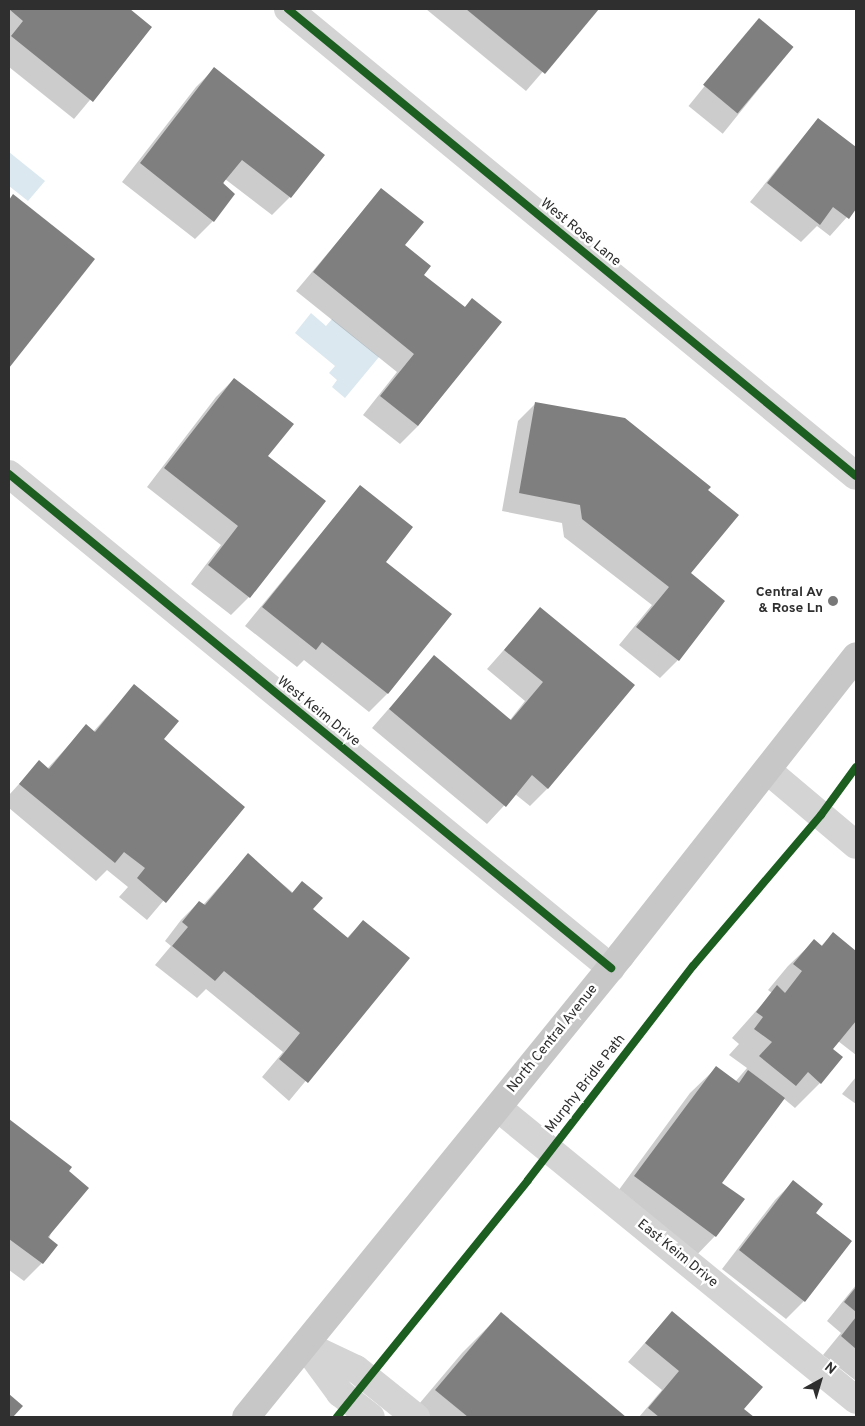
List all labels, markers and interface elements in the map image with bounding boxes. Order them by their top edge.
street label: West Rose Lane [536,195,624,271]
place label: Central Av & Rose Ln [755,585,823,618]
marker: Central Av & Rose Ln [827,595,839,607]
street label: West Keim Drive [273,673,363,751]
street label: North Central Avenue [504,981,602,1097]
street label: Murphy Bridle Path [542,1031,630,1137]
street label: East Keim Drive [633,1216,721,1292]
north arrow [795,1356,845,1406]
text: N [820,1359,839,1379]

